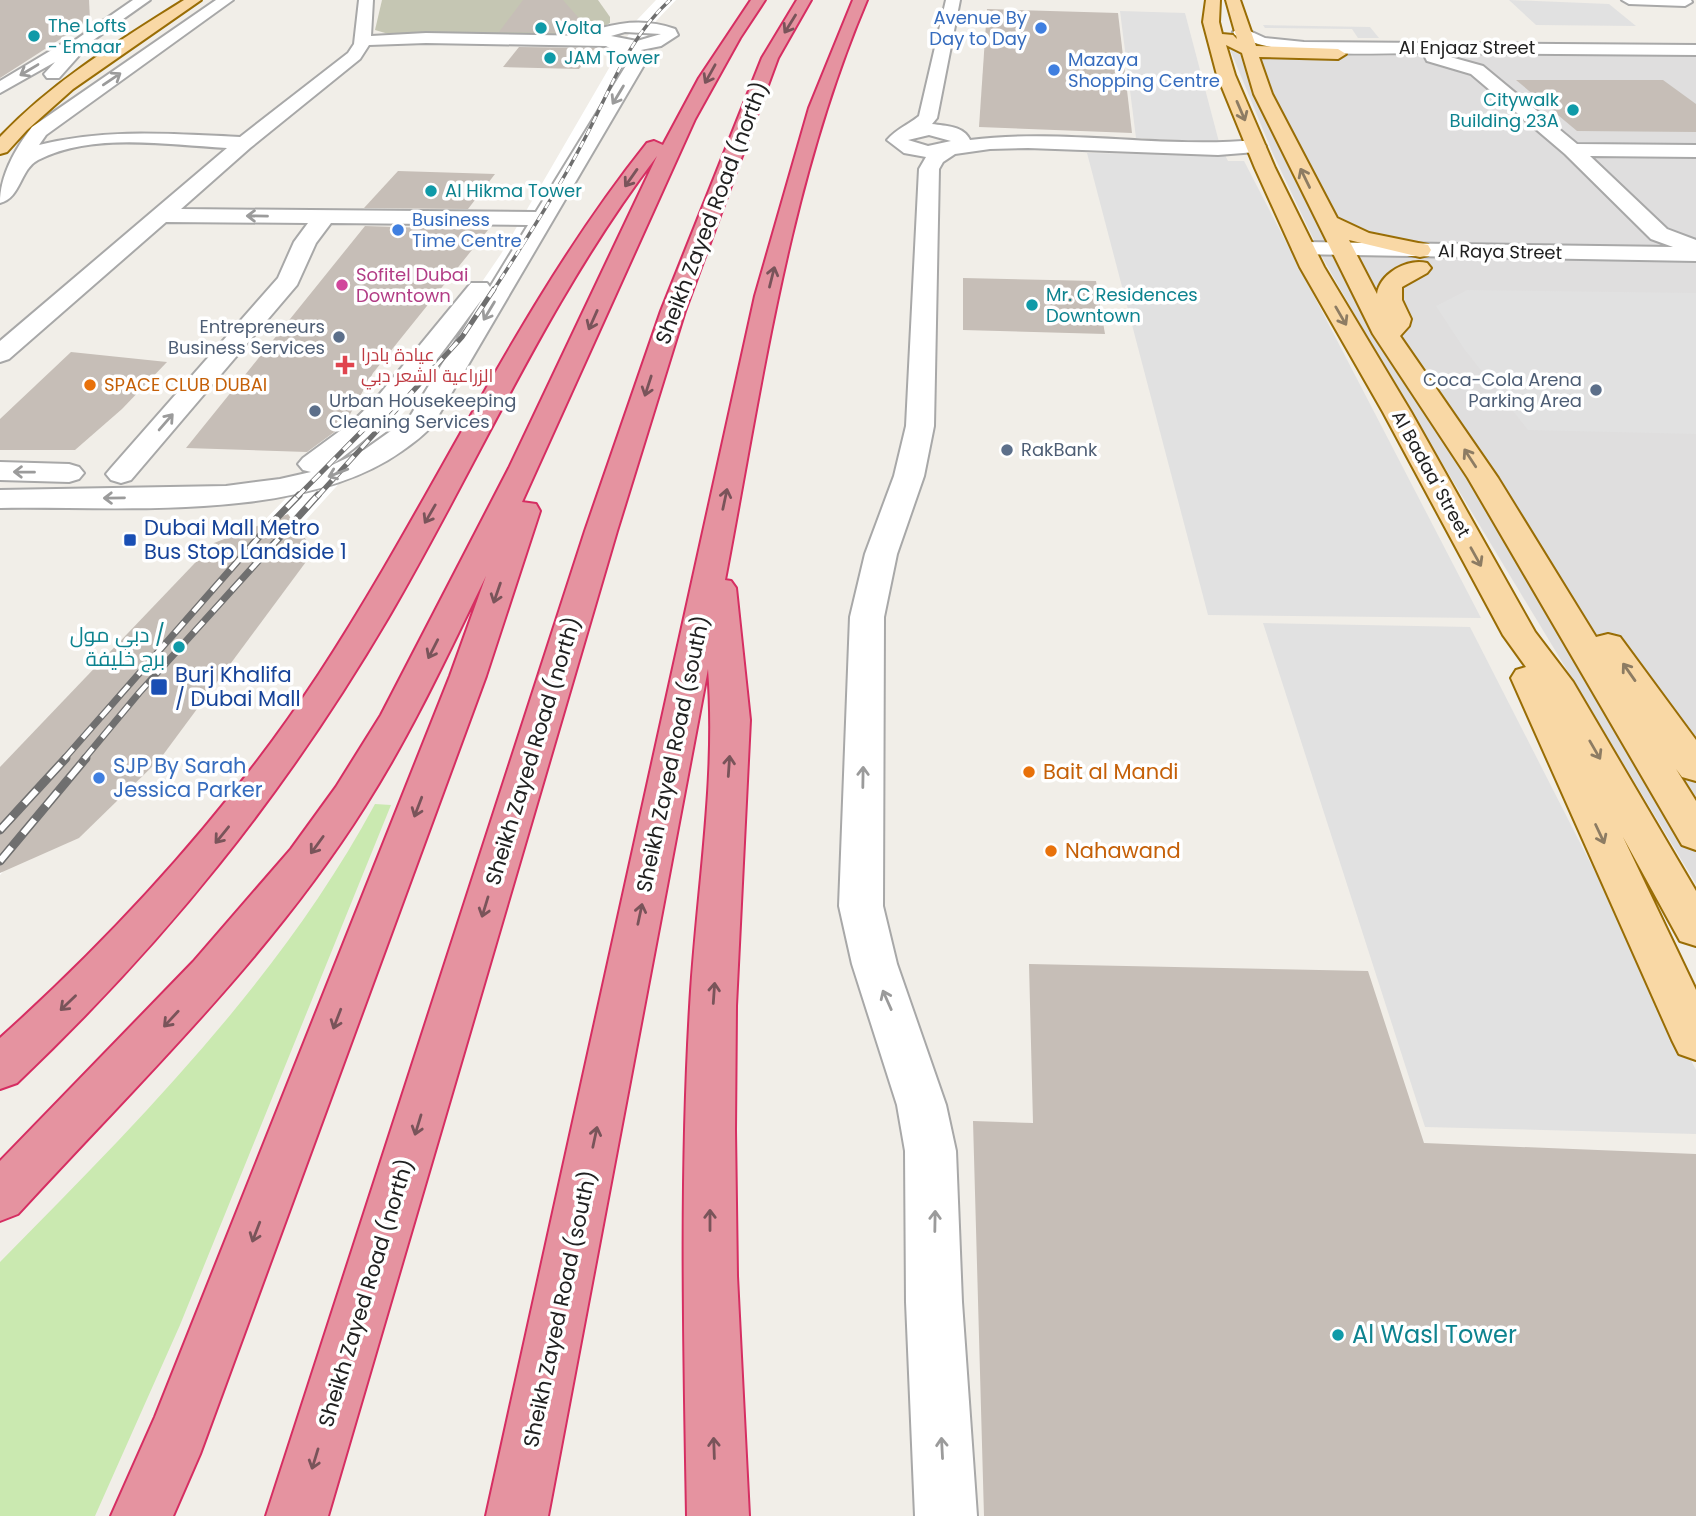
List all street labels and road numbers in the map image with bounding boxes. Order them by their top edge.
street label: Al Enjaaz Street [1399,35,1535,60]
street label: Sheikh Zayed Road (north) [648,77,775,348]
street label: Al Raya Street [1438,238,1562,265]
street label: Al Badaa' Street [1386,406,1477,542]
street label: Sheikh Zayed Road (north) [478,613,587,889]
street label: Sheikh Zayed Road (south) [629,613,716,895]
street label: Sheikh Zayed Road (north) [311,1155,420,1431]
street label: Sheikh Zayed Road (south) [516,1168,603,1450]

